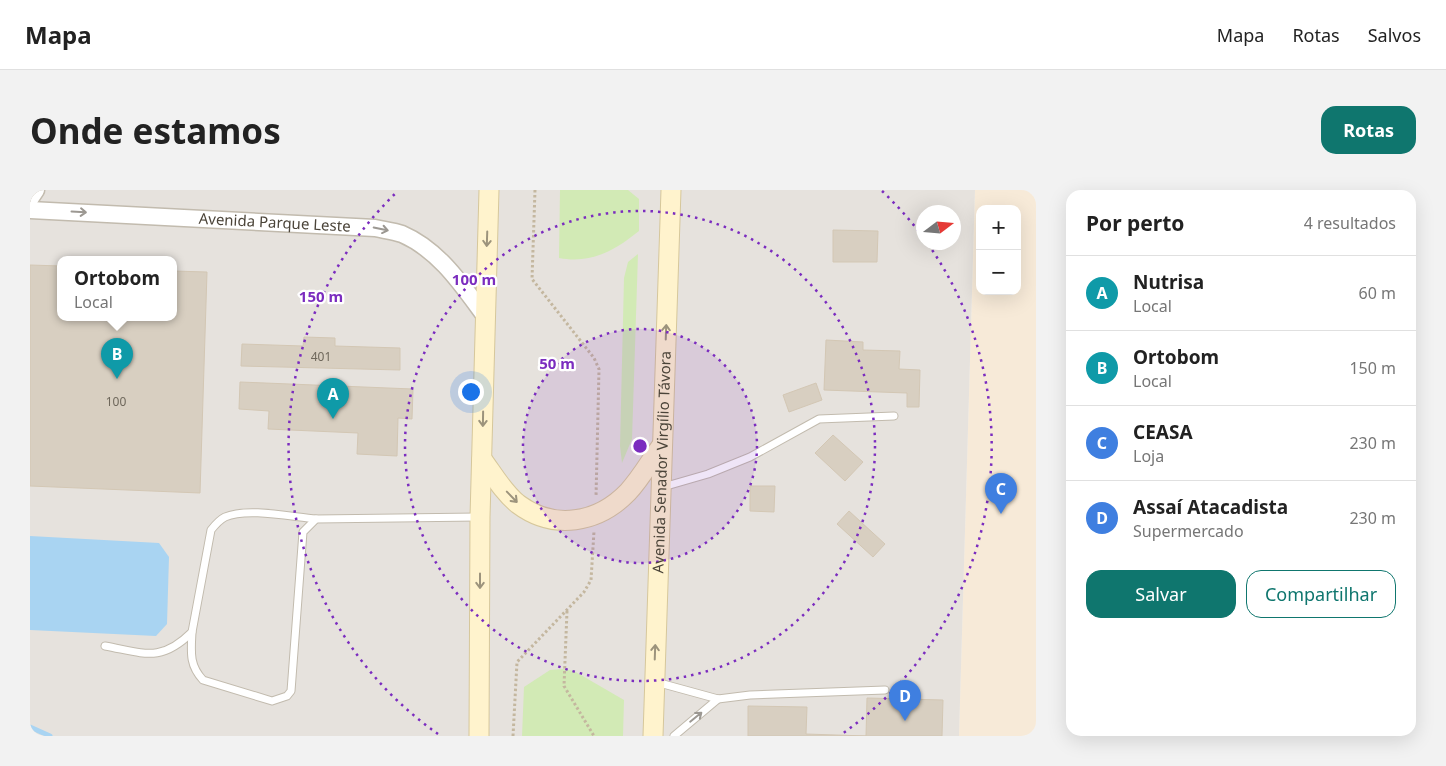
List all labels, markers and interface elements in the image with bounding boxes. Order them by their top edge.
text: Mapa [25,18,92,51]
text: Mapa [1217,23,1264,47]
text: Rotas [1292,23,1340,47]
text: Salvos [1368,23,1421,47]
button: Rotas [1321,106,1416,154]
text: Onde estamos [30,107,281,154]
north arrow [916,205,961,250]
map controls [976,205,1021,295]
button: + [976,205,1021,250]
one-way arrow [70,208,86,217]
street label: Avenida Parque Leste [198,208,351,236]
text: Por perto [1086,209,1184,237]
text: 4 resultados [1304,212,1396,234]
one-way arrow [372,225,388,235]
one-way arrow [482,230,492,246]
button: − [976,250,1021,295]
popup [57,256,177,321]
text: Ortobom [74,265,160,291]
text: 100 m [452,269,496,289]
text: Nutrisa [1133,269,1204,295]
text: A [1096,282,1108,304]
text: 60 m [1359,282,1396,304]
text: 150 m [299,286,343,306]
text: Local [74,291,113,313]
text: Local [1133,295,1172,317]
one-way arrow [661,325,670,341]
pin: B [101,338,133,379]
text: Ortobom [1133,344,1219,370]
house number: 401 [311,348,331,365]
street label: Avenida Senador Virgílio Távora [647,351,675,574]
text: 50 m [539,353,575,373]
text: B [1097,357,1107,379]
text: 150 m [1349,357,1396,379]
text: Local [1133,370,1172,392]
pin: A [317,378,349,419]
your location [458,379,484,405]
house number: 100 [106,393,126,410]
one-way arrow [478,410,488,426]
text: CEASA [1133,419,1193,445]
text: C [1097,432,1107,454]
text: 230 m [1349,432,1396,454]
centre of rings [631,437,649,455]
text: Loja [1133,445,1164,467]
pin: C [985,473,1017,514]
one-way arrow [506,491,518,504]
text: Assaí Atacadista [1133,494,1288,520]
text: D [1096,507,1108,529]
text: 230 m [1349,507,1396,529]
text: Supermercado [1133,520,1244,542]
button: Salvar [1086,570,1236,618]
button: Compartilhar [1246,570,1396,618]
one-way arrow [475,572,485,589]
one-way arrow [650,645,660,661]
pin: D [889,680,921,721]
one-way arrow [689,712,702,723]

